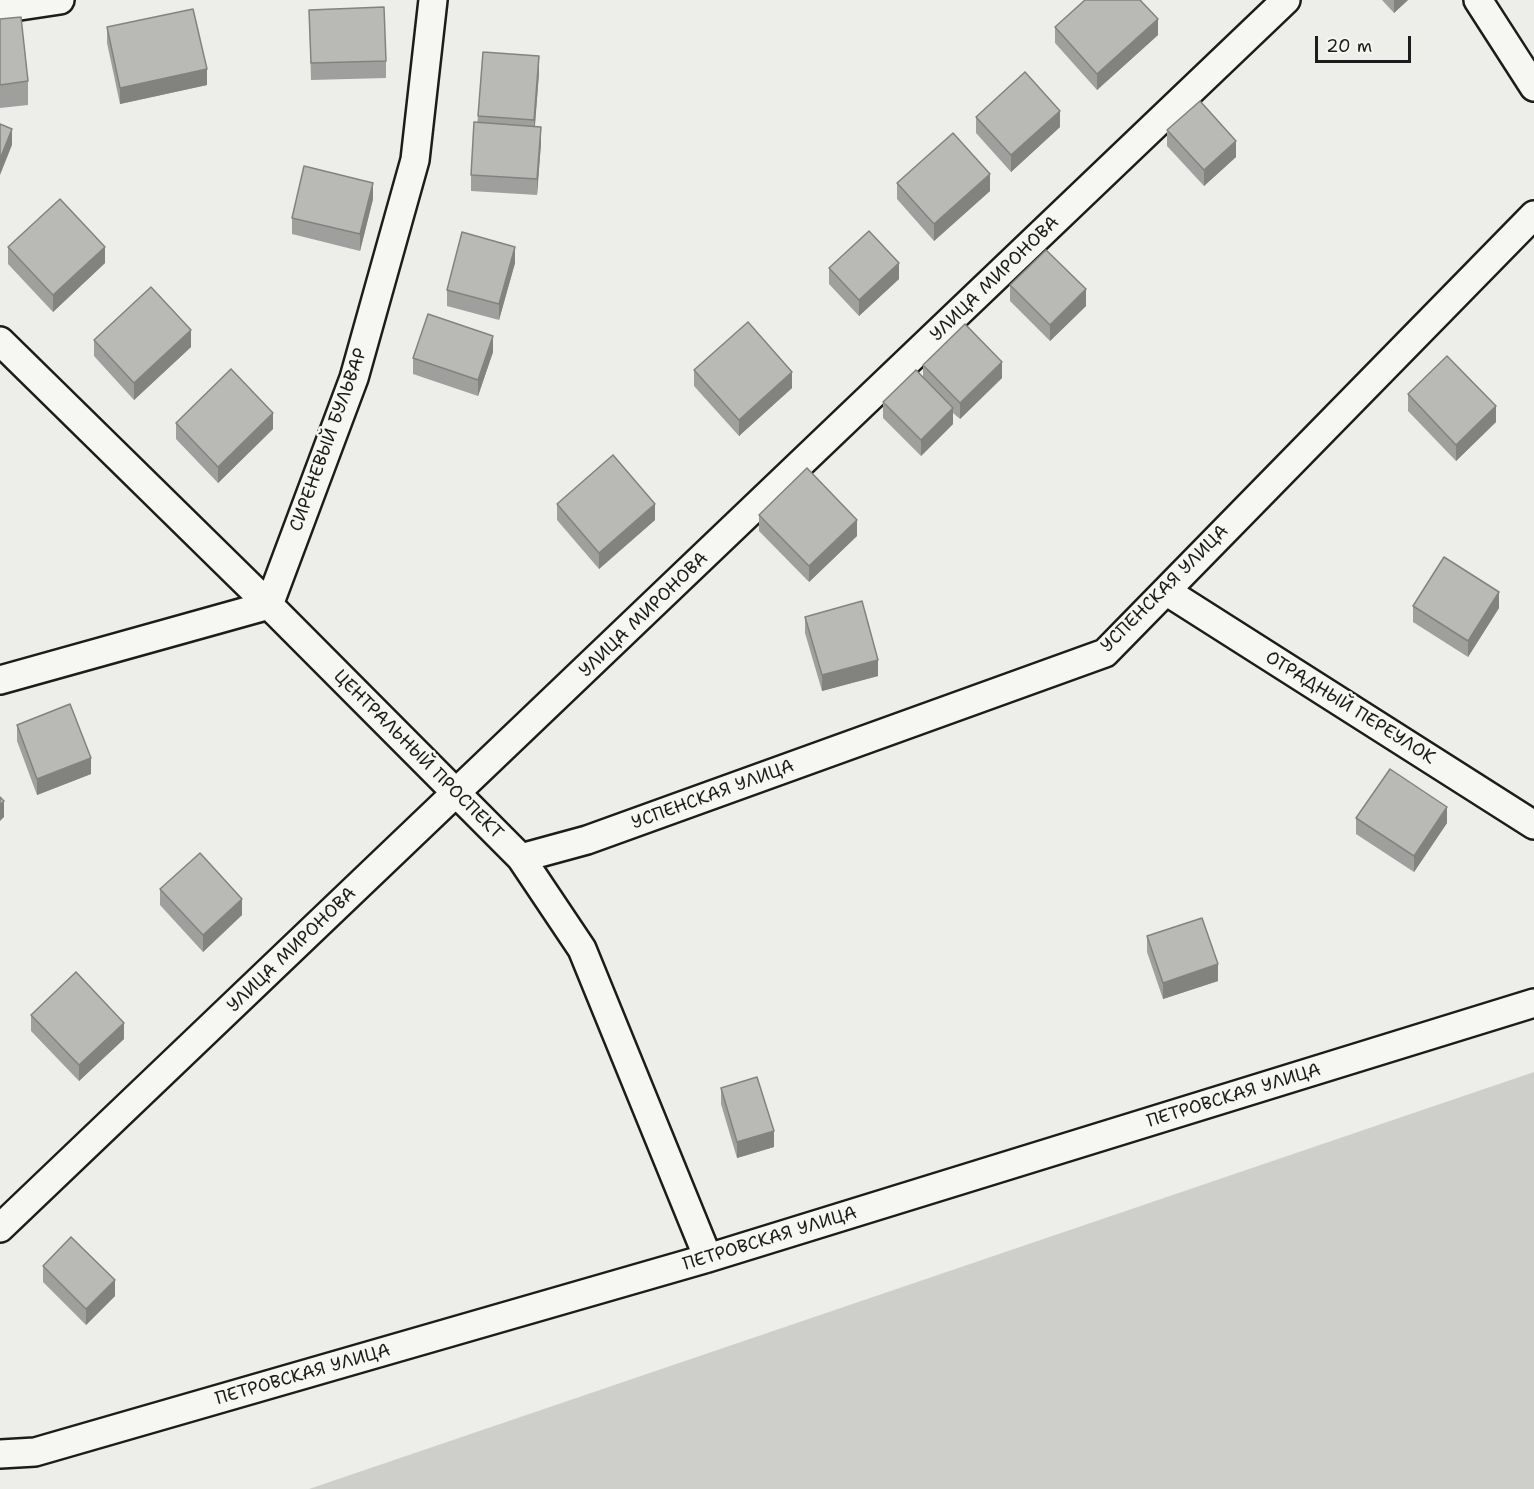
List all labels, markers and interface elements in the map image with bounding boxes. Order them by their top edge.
scale bar [1318,24,1414,62]
text: 20 m [1326,34,1372,58]
street label: УЛИЦА МИРОНОВА [926,212,1064,346]
street label: СИРЕНЕВЫЙ БУЛЬВАР [286,345,372,535]
street label: УСПЕНСКАЯ УЛИЦА [1097,521,1233,657]
street label: УЛИЦА МИРОНОВА [575,548,713,682]
street label: ОТРАДНЫЙ ПЕРЕУЛОК [1261,647,1439,769]
street label: ЦЕНТРАЛЬНЫЙ ПРОСПЕКТ [329,666,507,844]
street label: УСПЕНСКАЯ УЛИЦА [629,756,797,834]
street label: УЛИЦА МИРОНОВА [223,883,361,1017]
street label: ПЕТРОВСКАЯ УЛИЦА [1144,1059,1324,1133]
street label: ПЕТРОВСКАЯ УЛИЦА [680,1202,860,1276]
street label: ПЕТРОВСКАЯ УЛИЦА [213,1340,393,1410]

